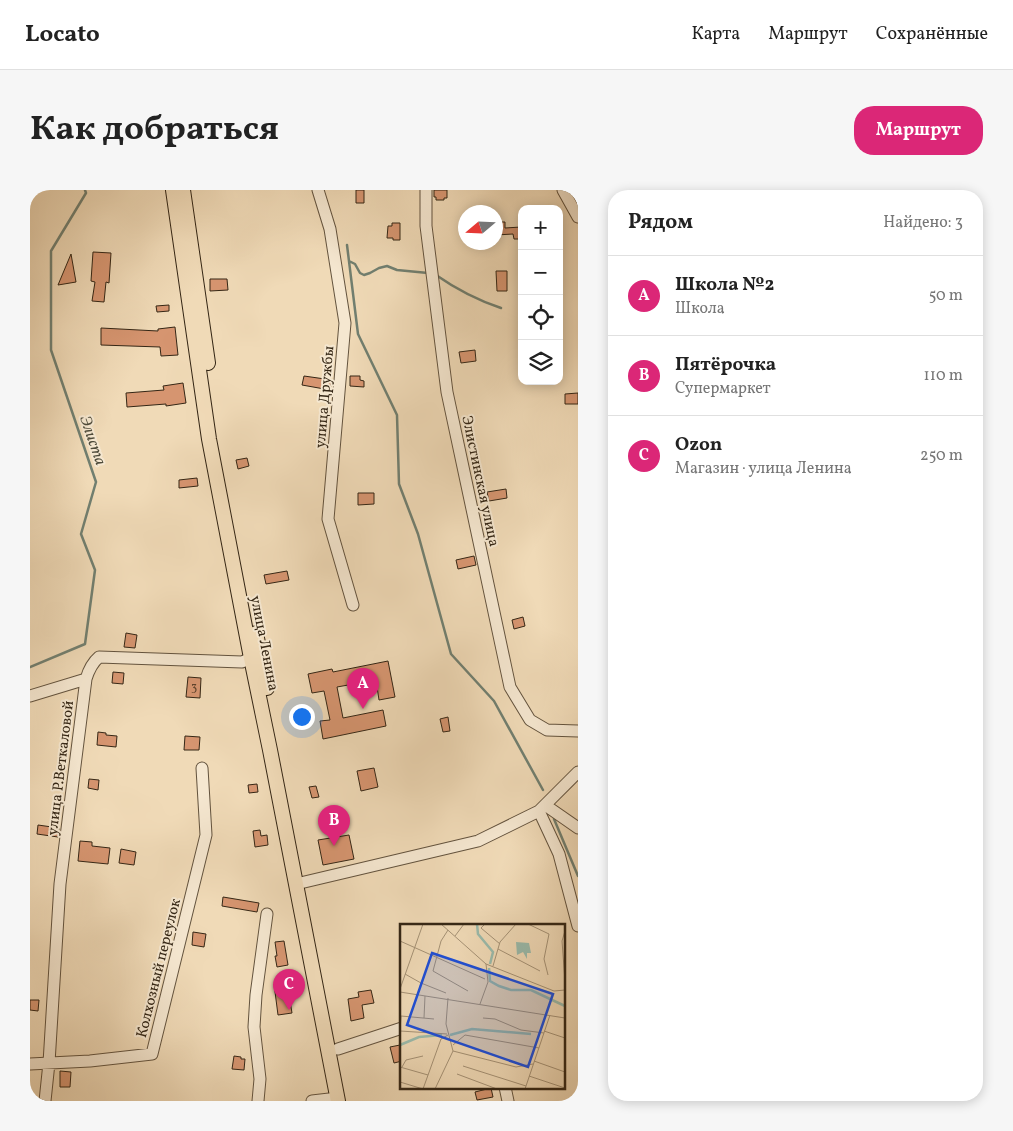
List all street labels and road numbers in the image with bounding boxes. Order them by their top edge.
street label: улица Дружбы [311,345,340,449]
street label: Элистинская улица [455,414,504,549]
street label: улица Ленина [244,594,283,693]
street label: улица Р.Веткаловой [43,700,80,837]
street label: Колхозный переулок [132,897,187,1040]

